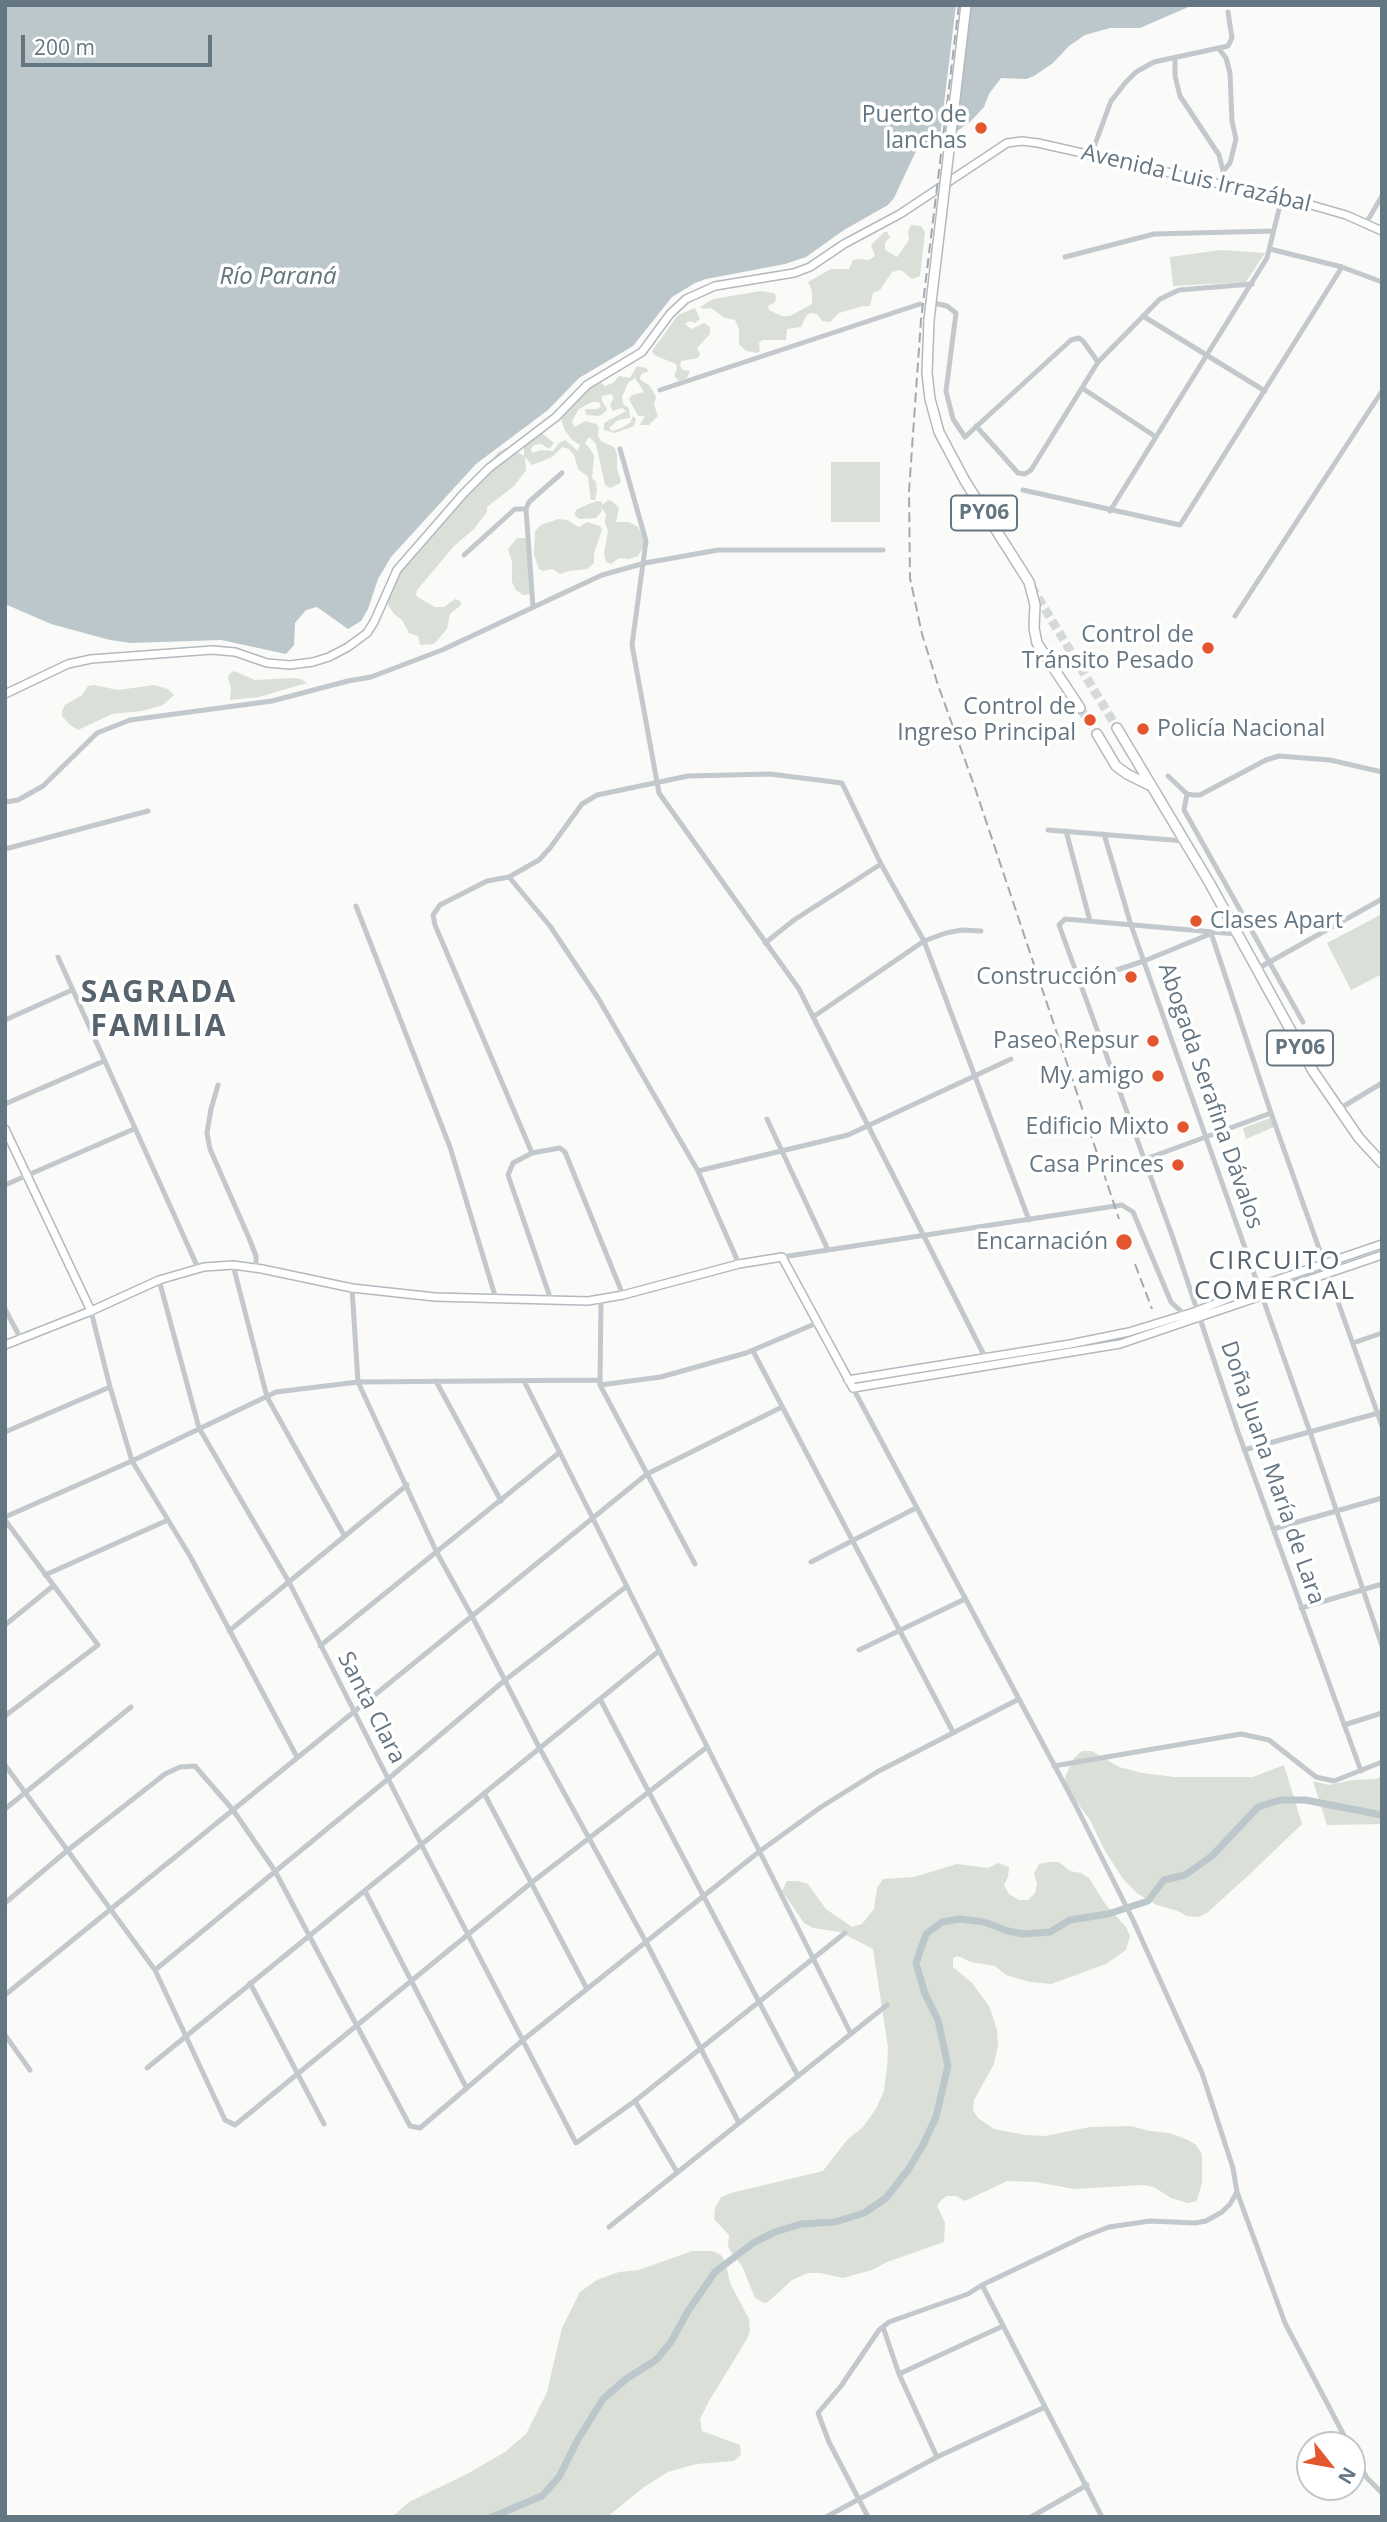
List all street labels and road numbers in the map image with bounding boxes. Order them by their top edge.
street label: Avenida Luis Irrazábal [1079,139,1313,219]
road number: PY06 [951,496,1017,530]
street label: Abogada Serafina Dávalos [1152,960,1268,1232]
road number: PY06 [1267,1030,1333,1066]
street label: Doña Juana María de Lara [1214,1338,1330,1608]
street label: Santa Clara [331,1648,411,1768]

